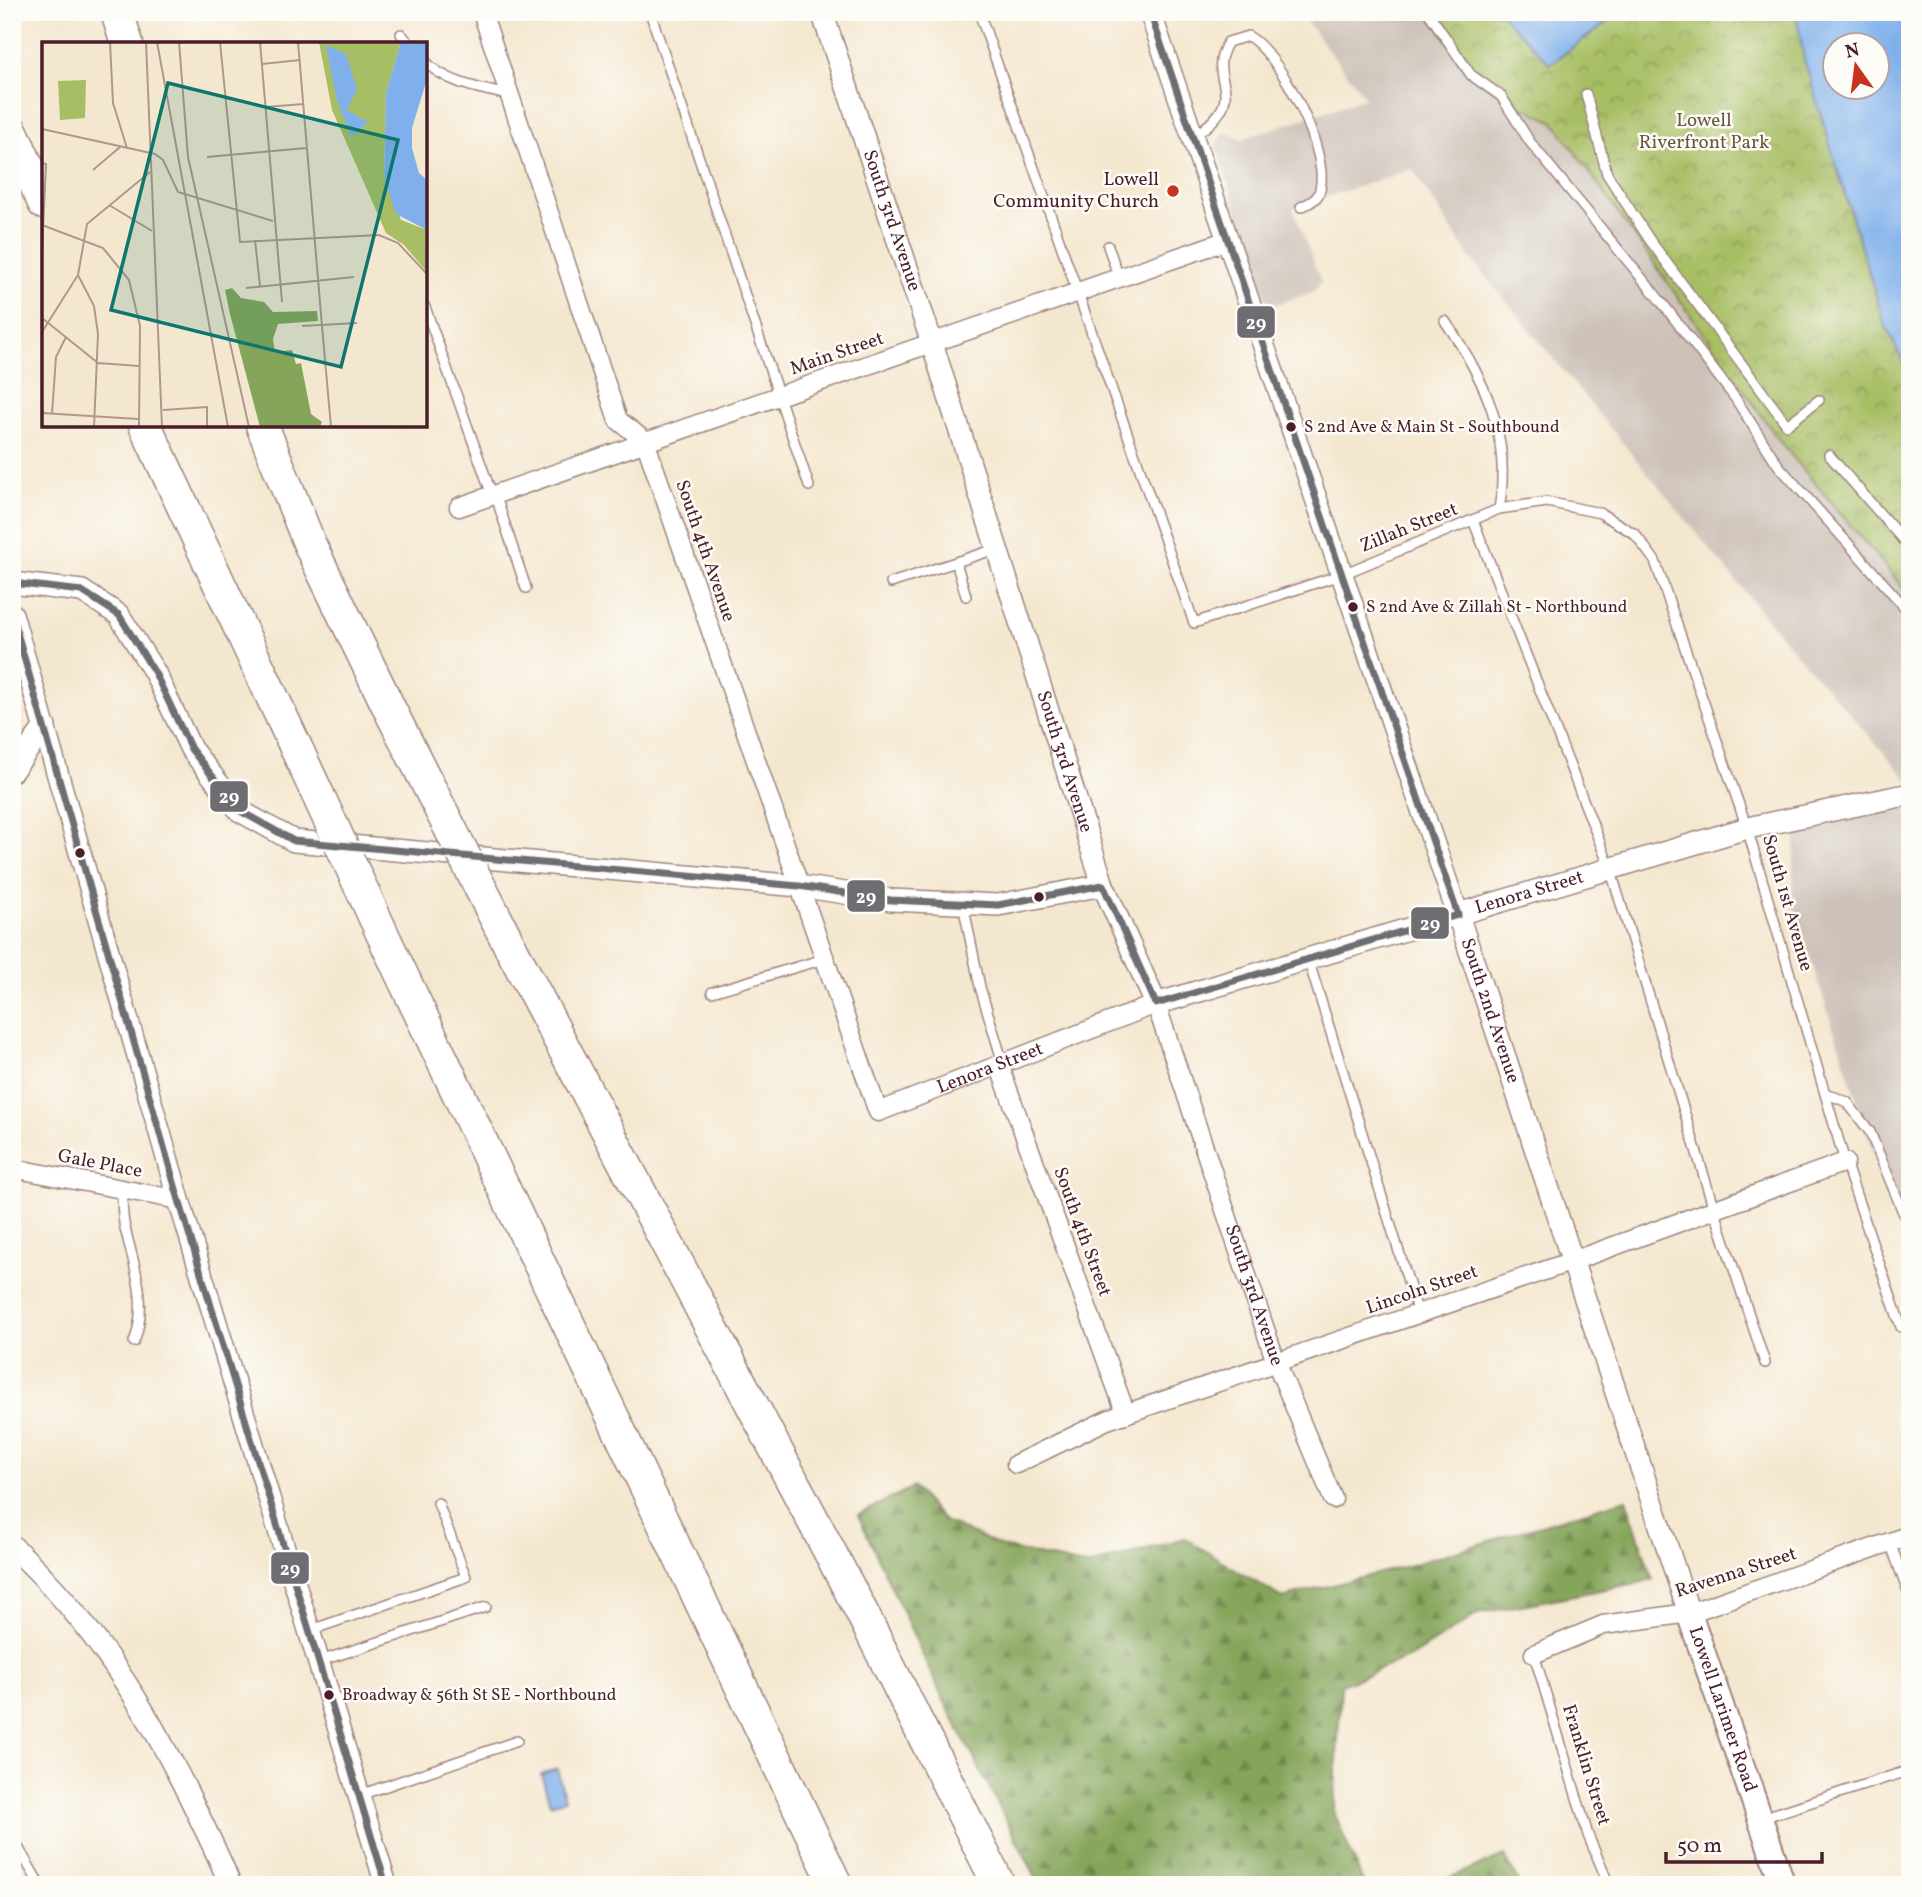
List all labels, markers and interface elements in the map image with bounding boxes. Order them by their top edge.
north arrow [1820,32,1890,102]
text: N [1843,37,1862,66]
inset map [42,42,427,427]
park label: Lowell Riverfront Park [1639,108,1769,156]
street label: South 3rd Avenue [856,147,927,295]
place label: Lowell Community Church [993,167,1159,215]
marker: Lowell Community Church [1165,183,1181,199]
line badge: 29 [1236,305,1276,339]
text: 29 [1246,311,1266,337]
street label: Main Street [787,326,888,382]
place label: S 2nd Ave & Main St - Southbound [1304,416,1560,439]
marker: S 2nd Ave & Main St - Southbound [1284,420,1298,434]
street label: South 4th Avenue [669,477,741,625]
street label: Zillah Street [1356,496,1462,559]
place label: S 2nd Ave & Zillah St - Northbound [1366,596,1627,619]
marker: S 2nd Ave & Zillah St - Northbound [1346,600,1360,614]
street label: South 3rd Avenue [1030,688,1099,836]
line badge: 29 [209,780,249,813]
text: 29 [219,785,239,811]
street label: South 1st Avenue [1755,832,1819,974]
unlabelled marker [73,846,87,860]
street label: Lenora Street [1472,864,1587,921]
line badge: 29 [846,879,886,913]
text: 29 [856,885,876,911]
unlabelled marker [1032,890,1046,904]
line badge: 29 [1410,906,1450,940]
text: 29 [1420,912,1440,938]
street label: South 2nd Avenue [1454,935,1526,1087]
street label: Lenora Street [933,1036,1048,1101]
street label: Gale Place [56,1143,144,1185]
street label: South 4th Street [1047,1164,1118,1301]
street label: South 3rd Avenue [1218,1221,1289,1369]
street label: Lincoln Street [1363,1259,1482,1321]
street label: Ravenna Street [1672,1541,1800,1605]
line badge: 29 [270,1551,310,1585]
text: 29 [280,1557,300,1583]
street label: Lowell Larimer Road [1682,1623,1763,1796]
place label: Broadway & 56th St SE - Northbound [342,1684,616,1707]
marker: Broadway & 56th St SE - Northbound [322,1688,336,1702]
street label: Franklin Street [1555,1701,1617,1829]
scale bar [1666,1820,1822,1864]
text: 50 m [1677,1832,1722,1861]

